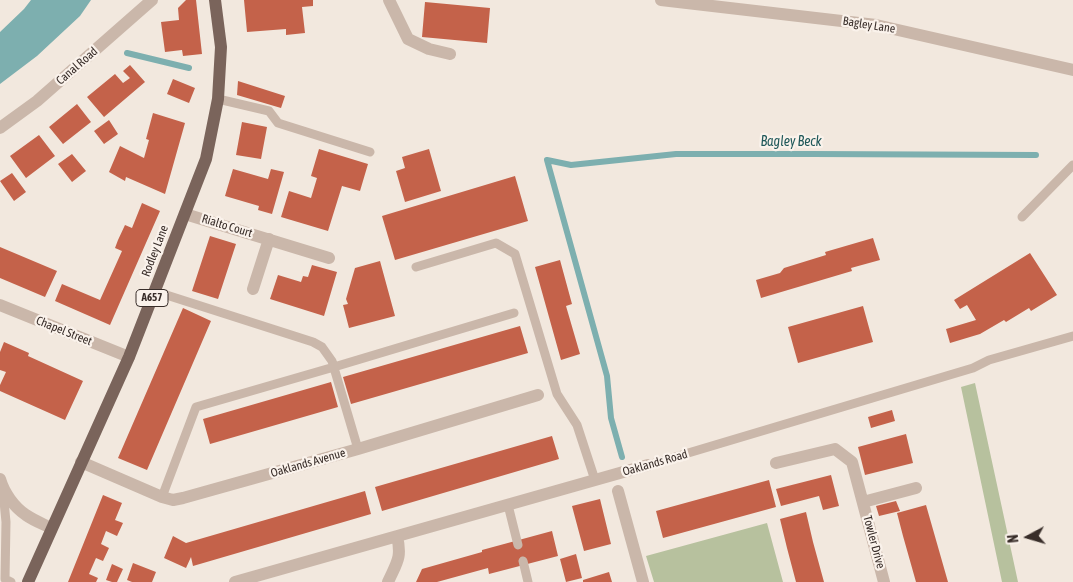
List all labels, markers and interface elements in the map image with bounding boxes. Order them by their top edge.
street label: Bagley Lane [842,14,896,36]
street label: Canal Road [53,44,101,88]
water label: Bagley Beck [760,134,822,150]
street label: Rialto Court [200,212,254,240]
street label: Rodley Lane [139,223,171,279]
road number: A657 [136,290,168,306]
street label: Chapel Street [34,313,94,349]
street label: Oaklands Avenue [269,445,347,481]
street label: Oaklands Road [621,447,689,479]
north arrow [1003,512,1053,562]
street label: Towler Drive [860,514,888,570]
text: N [1005,534,1021,544]

